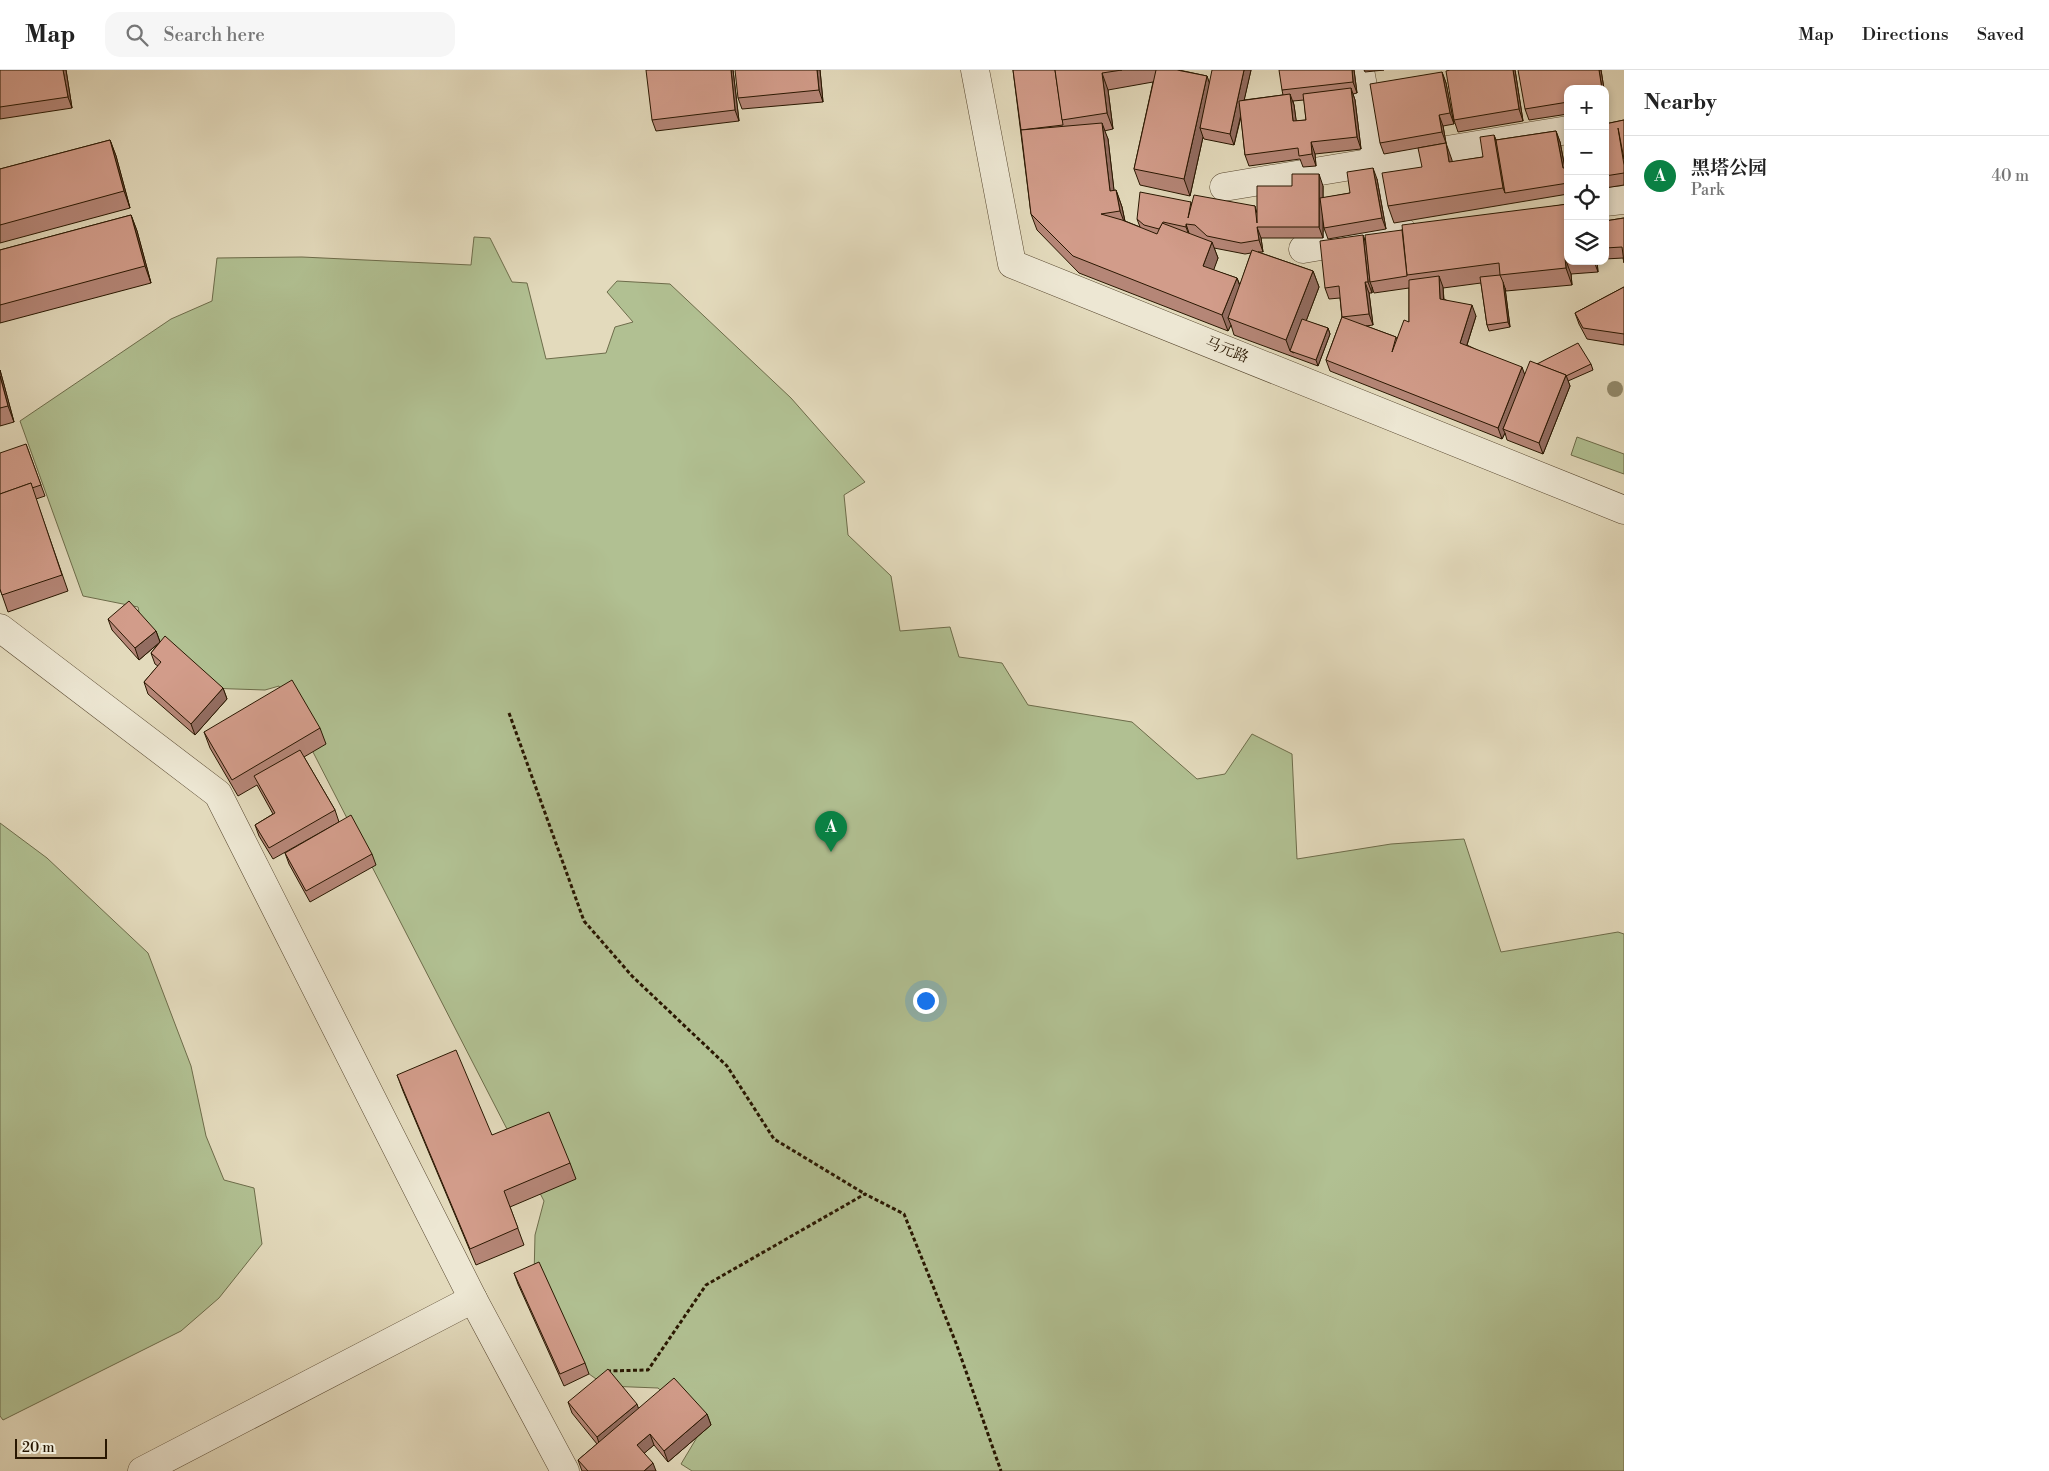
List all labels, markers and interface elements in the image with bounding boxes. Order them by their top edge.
search box [105,12,455,57]
text: Map [25,20,75,50]
icon: search [123,21,151,49]
text: Search here [163,23,265,47]
text: Map [1798,23,1834,46]
text: Directions [1862,23,1949,46]
text: Saved [1977,23,2024,46]
map controls [1564,85,1609,265]
button: + [1564,85,1609,130]
text: Nearby [1644,90,1717,116]
button: − [1564,130,1609,175]
text: 黑塔公园 [1691,156,1767,180]
text: A [1654,166,1666,186]
text: 40 m [1992,166,2029,186]
button: locate [1564,175,1609,220]
text: Park [1691,180,1724,200]
button: layers [1564,220,1609,265]
street label: 马元路 [1203,333,1251,367]
pin: A [815,811,847,852]
your location [913,988,939,1014]
scale bar [15,1436,108,1459]
text: 20 m [22,1439,54,1457]

